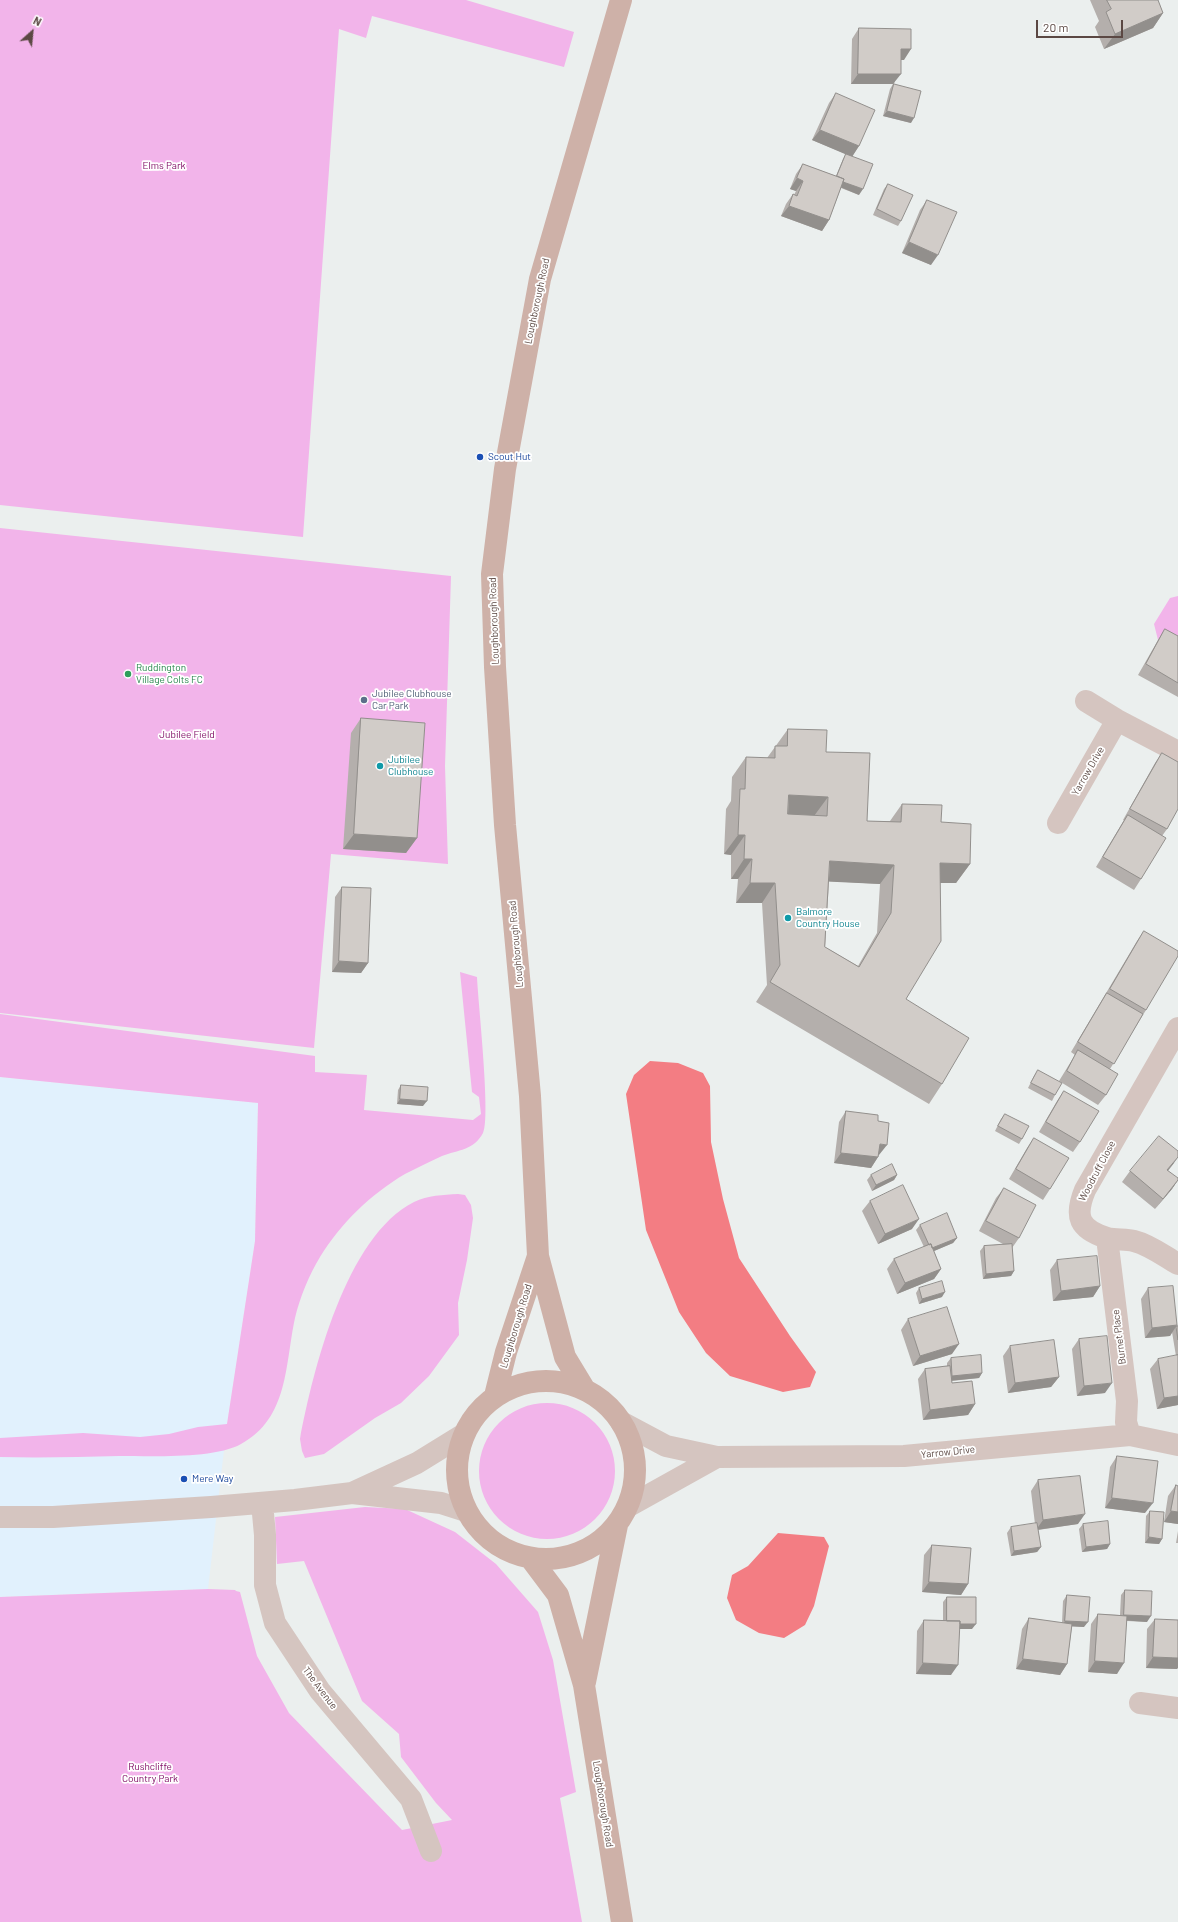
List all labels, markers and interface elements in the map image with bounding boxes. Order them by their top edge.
north arrow [12,12,52,52]
scale bar [1038,12,1125,38]
text: N [31,13,44,28]
text: 20 m [1043,20,1069,34]
park label: Elms Park [142,160,186,172]
street label: Loughborough Road [522,257,552,345]
place label: Scout Hut [488,451,531,463]
marker: Scout Hut [475,452,485,462]
street label: Loughborough Road [486,577,502,665]
place label: Ruddington Village Colts FC [136,662,203,686]
marker: Ruddington Village Colts FC [123,669,133,679]
place label: Jubilee Clubhouse Car Park [372,688,452,712]
marker: Jubilee Clubhouse Car Park [359,695,369,705]
park label: Jubilee Field [159,729,215,741]
street label: Yarrow Drive [1069,744,1107,798]
place label: Jubilee Clubhouse [388,754,433,778]
marker: Jubilee Clubhouse [375,761,385,771]
street label: Loughborough Road [506,900,526,988]
place label: Balmore Country House [796,906,860,930]
marker: Balmore Country House [783,913,793,923]
street label: Woodruff Close [1076,1139,1118,1203]
street label: Loughborough Road [497,1282,535,1370]
street label: Burnet Place [1110,1309,1128,1365]
street label: Yarrow Drive [920,1443,976,1461]
place label: Mere Way [192,1473,233,1485]
marker: Mere Way [179,1474,189,1484]
street label: The Avenue [300,1664,340,1712]
street label: Loughborough Road [590,1760,616,1848]
park label: Rushcliffe Country Park [122,1761,178,1784]

